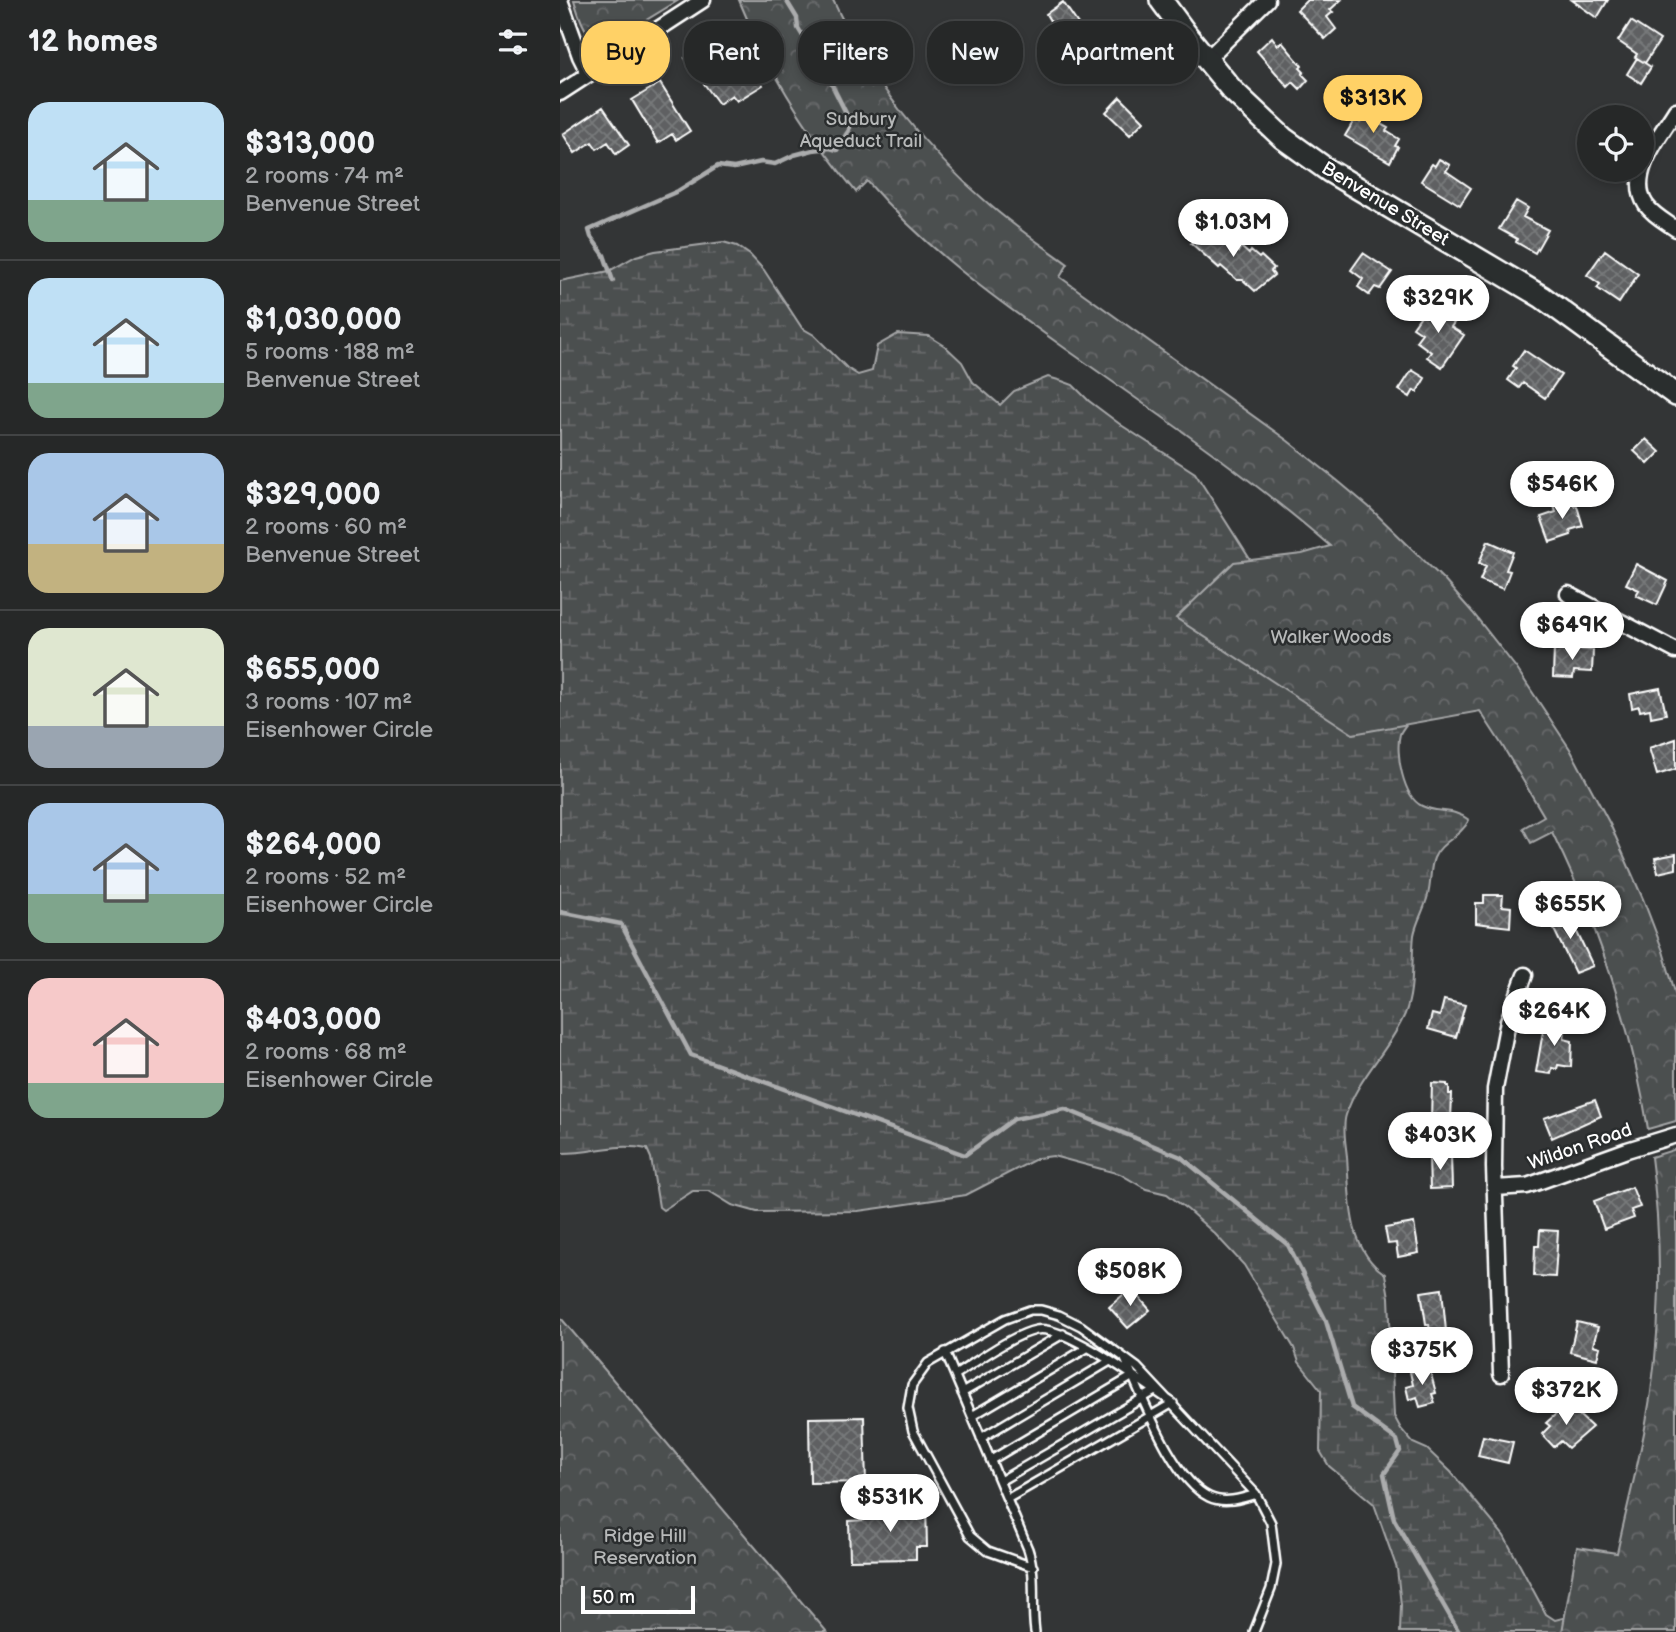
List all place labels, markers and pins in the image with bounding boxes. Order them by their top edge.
pin: $313K [1324,76,1422,135]
pin: $1.03M [1176,200,1290,259]
pin: $329K [1389,276,1487,335]
pin: $546K [1513,462,1611,521]
pin: $649K [1523,602,1621,662]
pin: $655K [1521,881,1619,941]
pin: $264K [1505,988,1603,1048]
pin: $403K [1391,1112,1489,1172]
pin: $508K [1081,1248,1179,1308]
pin: $375K [1373,1328,1471,1387]
pin: $372K [1517,1368,1615,1427]
pin: $531K [841,1474,939,1534]

